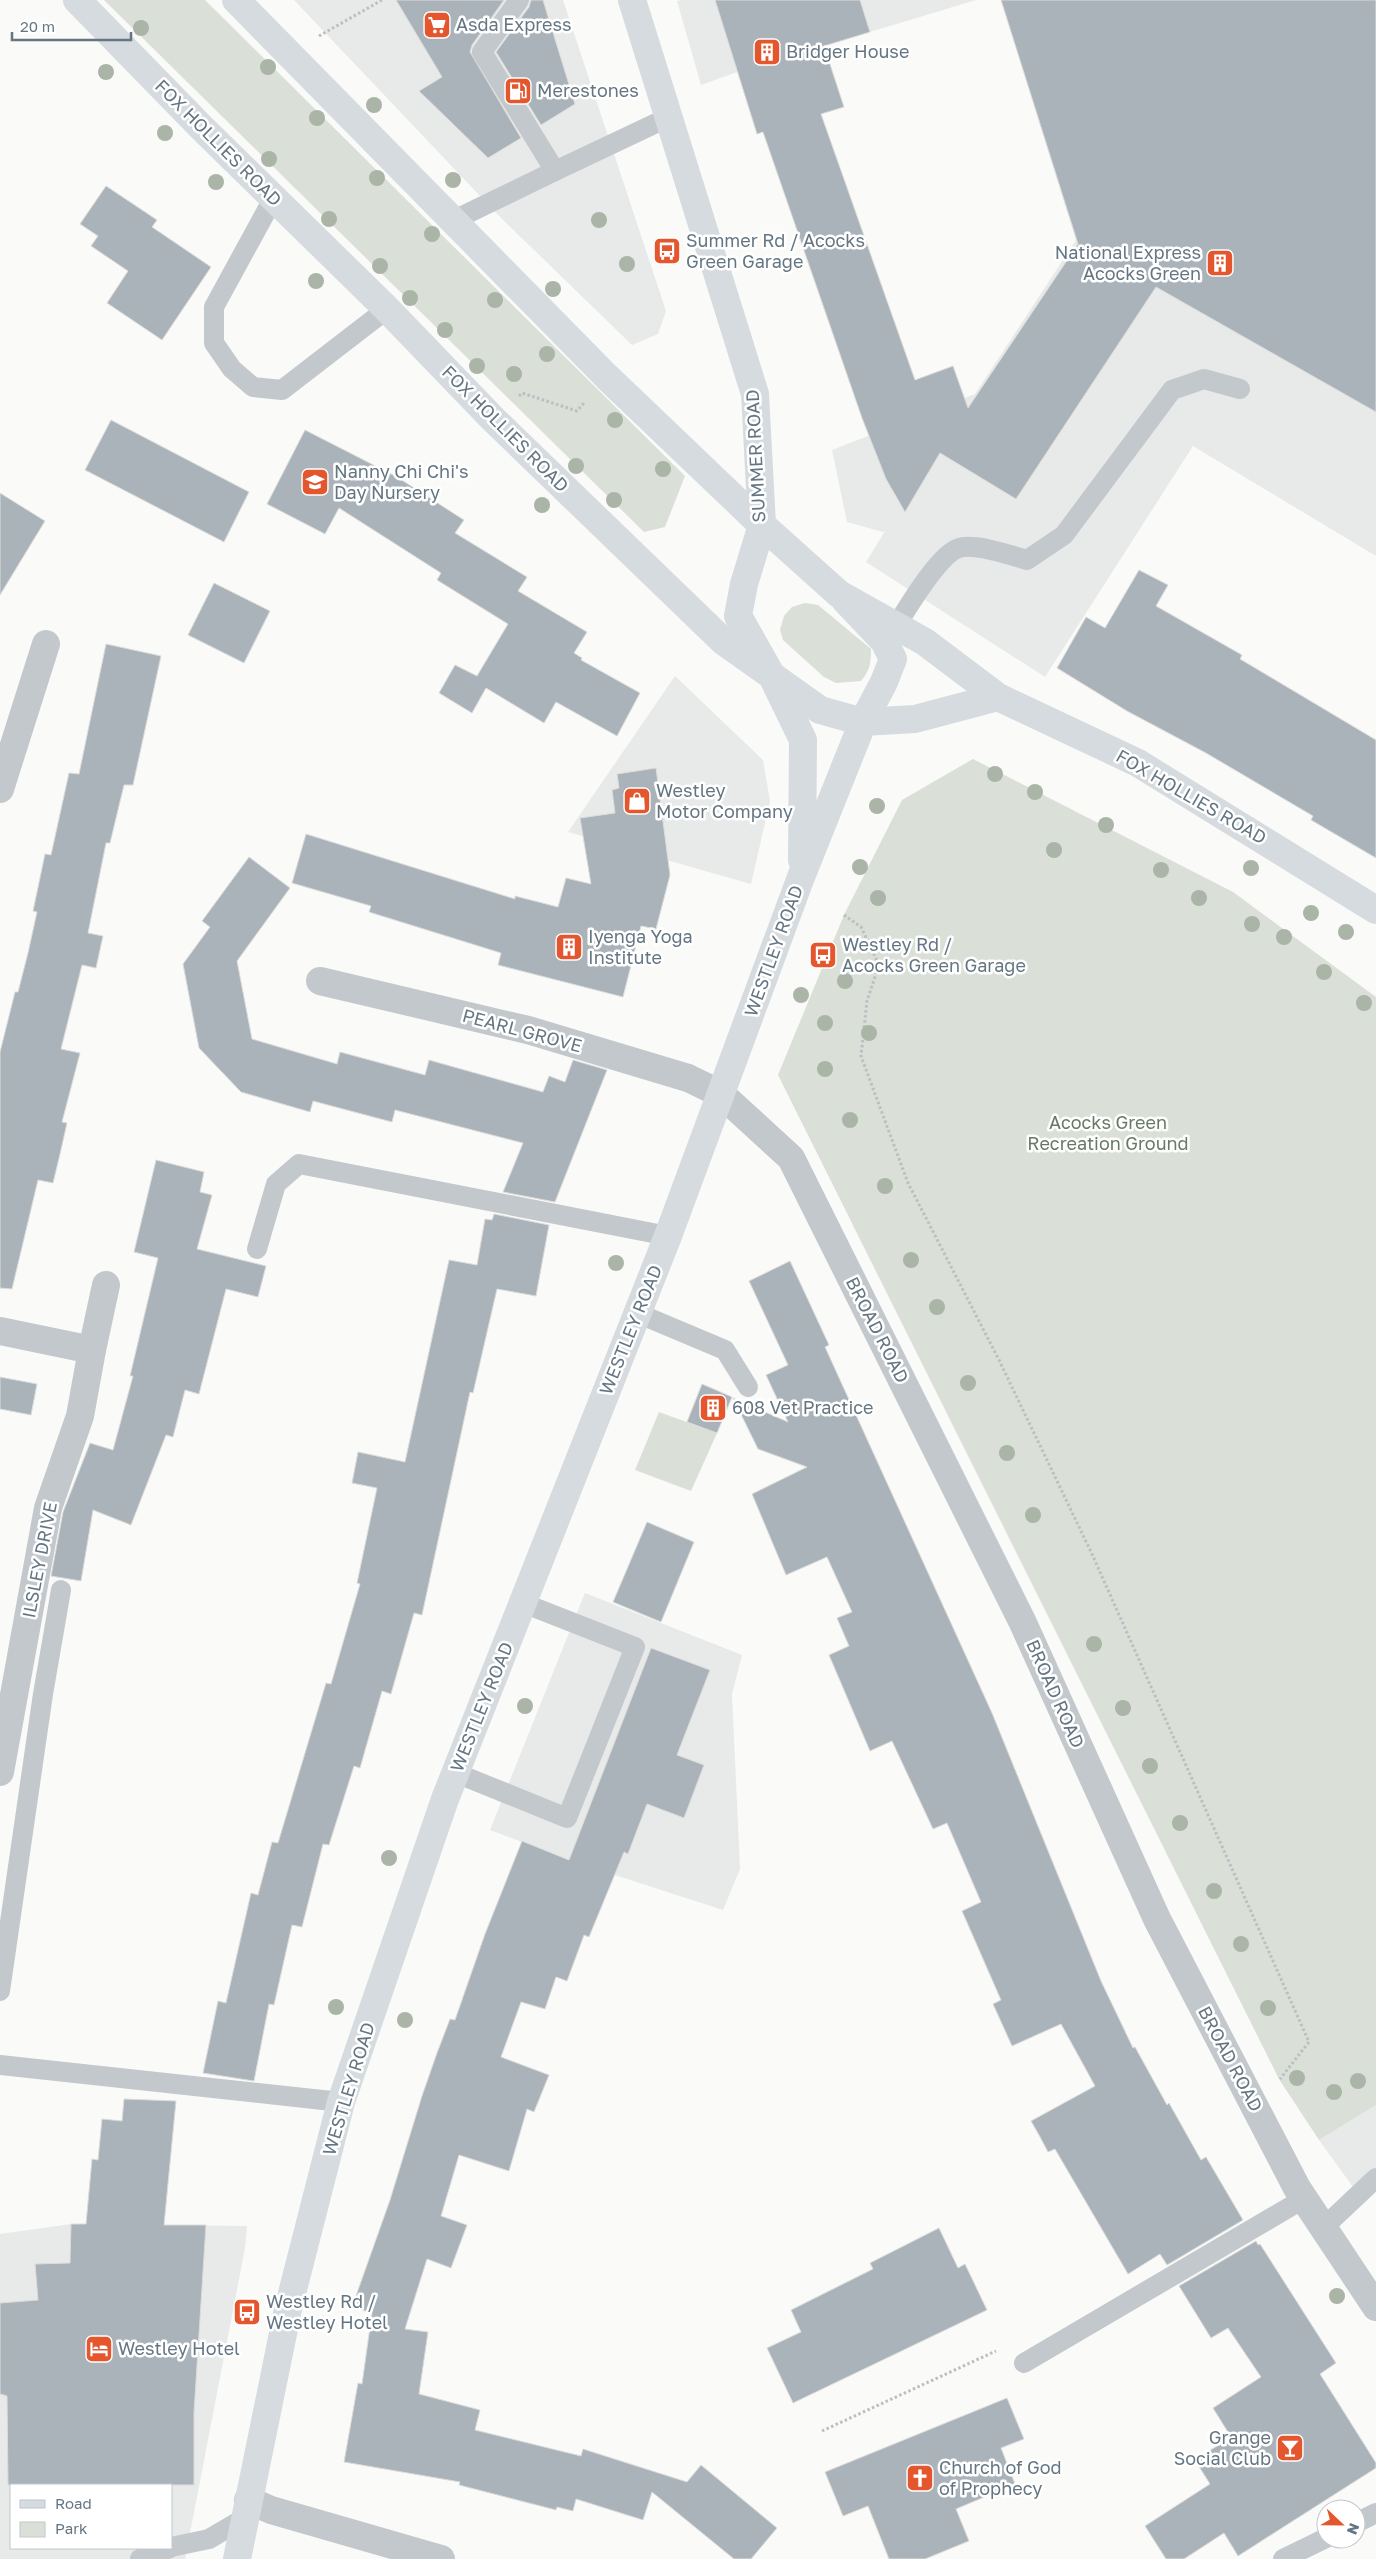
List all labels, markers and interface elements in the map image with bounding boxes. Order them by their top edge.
scale bar [12,10,131,42]
supermarket icon: Asda Express [422,10,452,40]
place label: Asda Express [456,13,572,35]
text: 20 m [20,17,55,35]
building icon: Bridger House [752,37,782,67]
place label: Bridger House [786,40,909,62]
street label: FOX HOLLIES ROAD [151,74,287,210]
fuel station icon: Merestones [503,76,533,106]
place label: Merestones [537,79,639,101]
place label: Summer Rd / Acocks Green Garage [686,229,865,272]
bus stop icon: Summer Rd / Acocks Green Garage [652,236,682,266]
place label: National Express Acocks Green [1055,241,1201,284]
building icon: National Express Acocks Green [1205,248,1235,278]
street label: FOX HOLLIES ROAD [438,360,574,496]
street label: SUMMER ROAD [741,389,769,523]
place label: Nanny Chi Chi's Day Nursery [334,460,468,503]
school or university icon: Nanny Chi Chi's Day Nursery [300,467,330,497]
street label: FOX HOLLIES ROAD [1112,744,1271,848]
place label: Westley Motor Company [656,779,793,822]
shop icon: Westley Motor Company [622,786,652,816]
street label: WESTLEY ROAD [739,882,807,1019]
place label: Iyenga Yoga Institute [588,925,693,968]
building icon: Iyenga Yoga Institute [554,932,584,962]
place label: Westley Rd / Acocks Green Garage [842,933,1026,976]
bus stop icon: Westley Rd / Acocks Green Garage [808,940,838,970]
street label: PEARL GROVE [460,1004,584,1057]
park label: Acocks Green Recreation Ground [1027,1111,1189,1154]
street label: WESTLEY ROAD [594,1262,666,1398]
street label: BROAD ROAD [842,1273,914,1386]
building icon: 608 Vet Practice [698,1393,728,1423]
place label: 608 Vet Practice [732,1396,874,1418]
street label: ILSLEY DRIVE [17,1500,61,1620]
street label: BROAD ROAD [1022,1636,1090,1751]
street label: WESTLEY ROAD [445,1639,517,1775]
street label: BROAD ROAD [1194,2002,1268,2115]
street label: WESTLEY ROAD [317,2019,379,2158]
place label: Westley Rd / Westley Hotel [266,2290,388,2333]
bus stop icon: Westley Rd / Westley Hotel [232,2297,262,2327]
hotel icon: Westley Hotel [84,2334,114,2364]
place label: Westley Hotel [118,2337,240,2359]
place label: Grange Social Club [1174,2426,1271,2469]
bar icon: Grange Social Club [1275,2433,1305,2463]
place label: Church of God of Prophecy [939,2456,1062,2499]
church icon: Church of God of Prophecy [905,2463,935,2493]
legend [10,2484,172,2549]
text: Road [55,2494,92,2512]
north arrow [1316,2499,1366,2549]
text: Park [55,2519,88,2537]
text: N [1344,2521,1363,2537]

